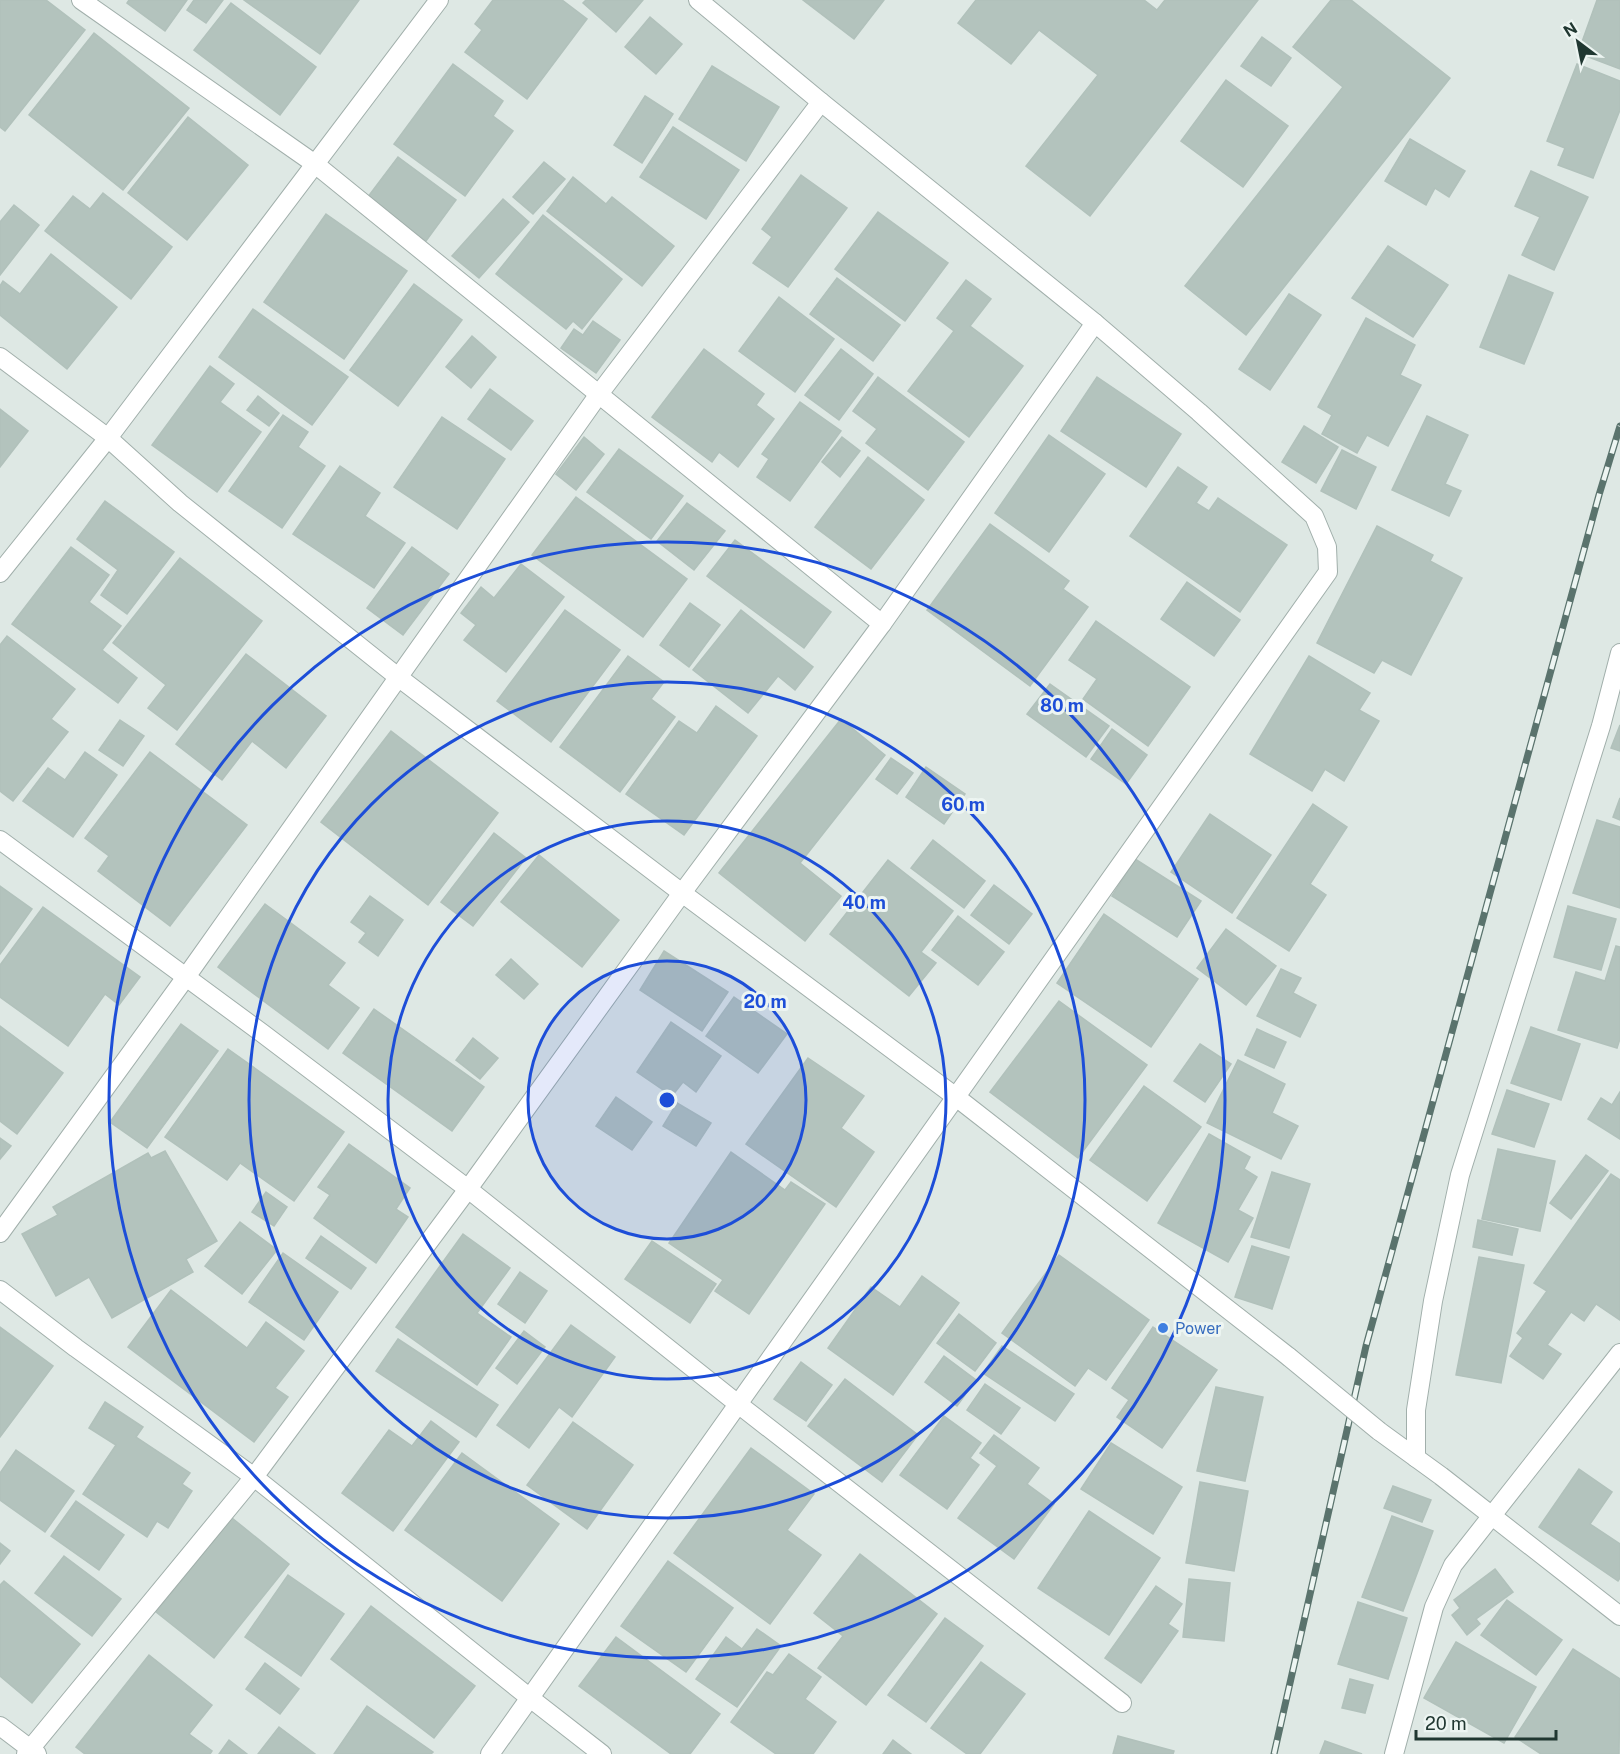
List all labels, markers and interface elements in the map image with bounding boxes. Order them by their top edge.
north arrow [1548,12,1608,72]
text: N [1560,18,1581,41]
text: 80 m [1040,695,1084,716]
text: 60 m [941,794,985,815]
text: 40 m [842,892,886,913]
text: 20 m [743,991,787,1012]
centre of rings [657,1090,677,1110]
place label: Power [1175,1319,1222,1338]
marker: Power [1156,1321,1170,1335]
scale bar [1416,1703,1556,1741]
text: 20 m [1425,1713,1467,1734]

